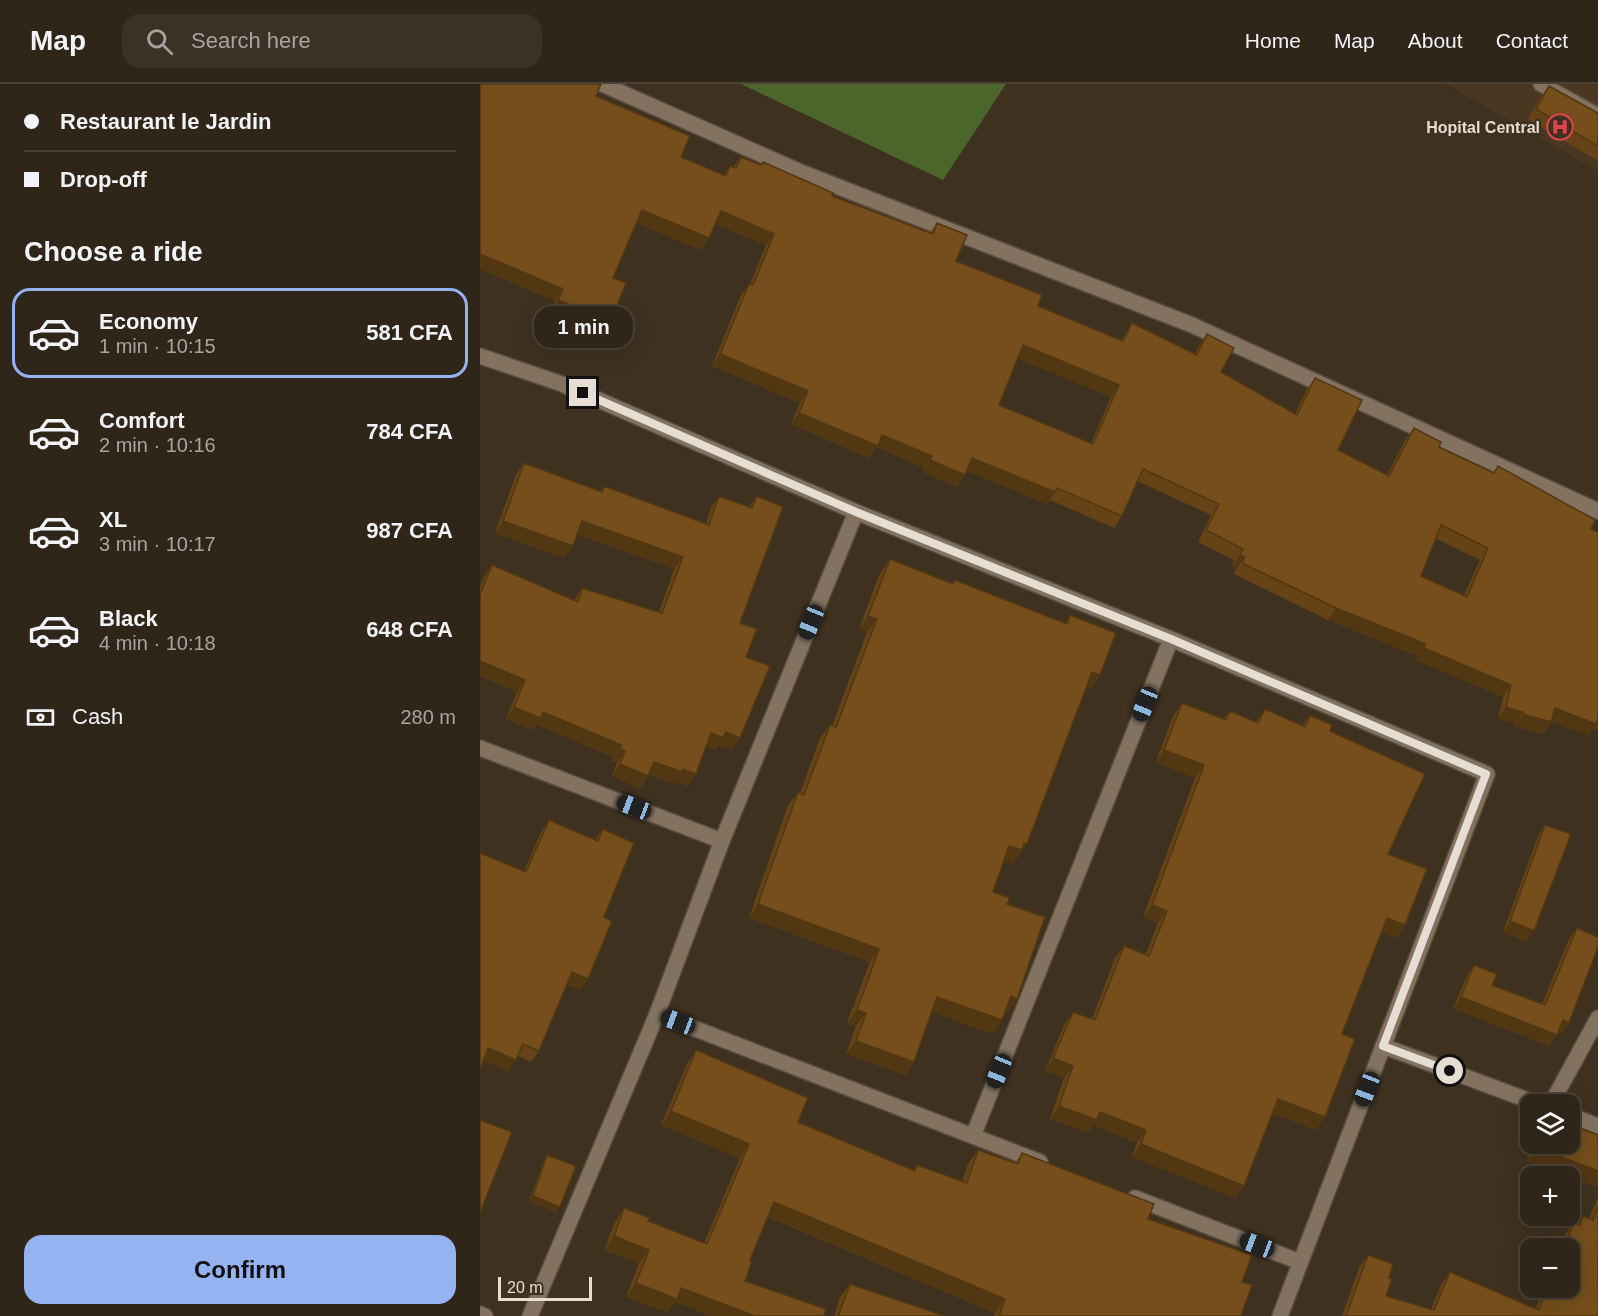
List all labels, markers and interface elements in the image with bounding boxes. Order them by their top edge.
search box [122,14,542,68]
text: Map [30,25,86,56]
icon: search [143,25,176,58]
text: Search here [191,28,311,53]
text: Home [1245,29,1301,52]
text: Map [1334,29,1375,52]
text: About [1408,29,1463,52]
text: Contact [1496,29,1568,52]
text: Restaurant le Jardin [60,109,272,134]
hospital icon: Hopital Central [1545,112,1575,142]
place label: Hopital Central [1426,119,1540,136]
text: Drop-off [60,167,147,192]
text: Choose a ride [24,237,203,267]
icon: car [27,306,81,360]
callout: 1 min [534,306,632,348]
text: Economy [99,309,198,334]
text: 1 min [557,316,610,338]
text: 581 CFA [366,320,453,345]
text: 1 min · 10:15 [99,335,216,357]
route end [569,379,596,406]
icon: car [27,405,81,459]
text: Comfort [99,408,185,433]
text: 784 CFA [366,419,453,444]
text: 2 min · 10:16 [99,434,216,456]
icon: car [27,504,81,558]
text: XL [99,507,127,532]
text: 987 CFA [366,518,453,543]
text: 3 min · 10:17 [99,533,216,555]
car [796,602,826,642]
icon: car [27,603,81,657]
text: Black [99,606,158,631]
text: 648 CFA [366,617,453,642]
text: 4 min · 10:18 [99,632,216,654]
car [1130,684,1160,724]
icon: cash [24,701,57,734]
text: Cash [72,704,123,729]
text: 280 m [400,706,456,728]
car [614,792,654,822]
car [658,1007,698,1037]
car [984,1051,1014,1091]
route start [1436,1057,1463,1084]
car [1352,1069,1382,1109]
map controls [1520,1094,1580,1298]
button: layers [1520,1094,1580,1154]
button: + [1520,1166,1580,1226]
car [1237,1230,1277,1260]
button: Confirm [24,1235,456,1304]
button: − [1520,1238,1580,1298]
scale bar [498,1274,592,1302]
text: 20 m [507,1279,543,1296]

